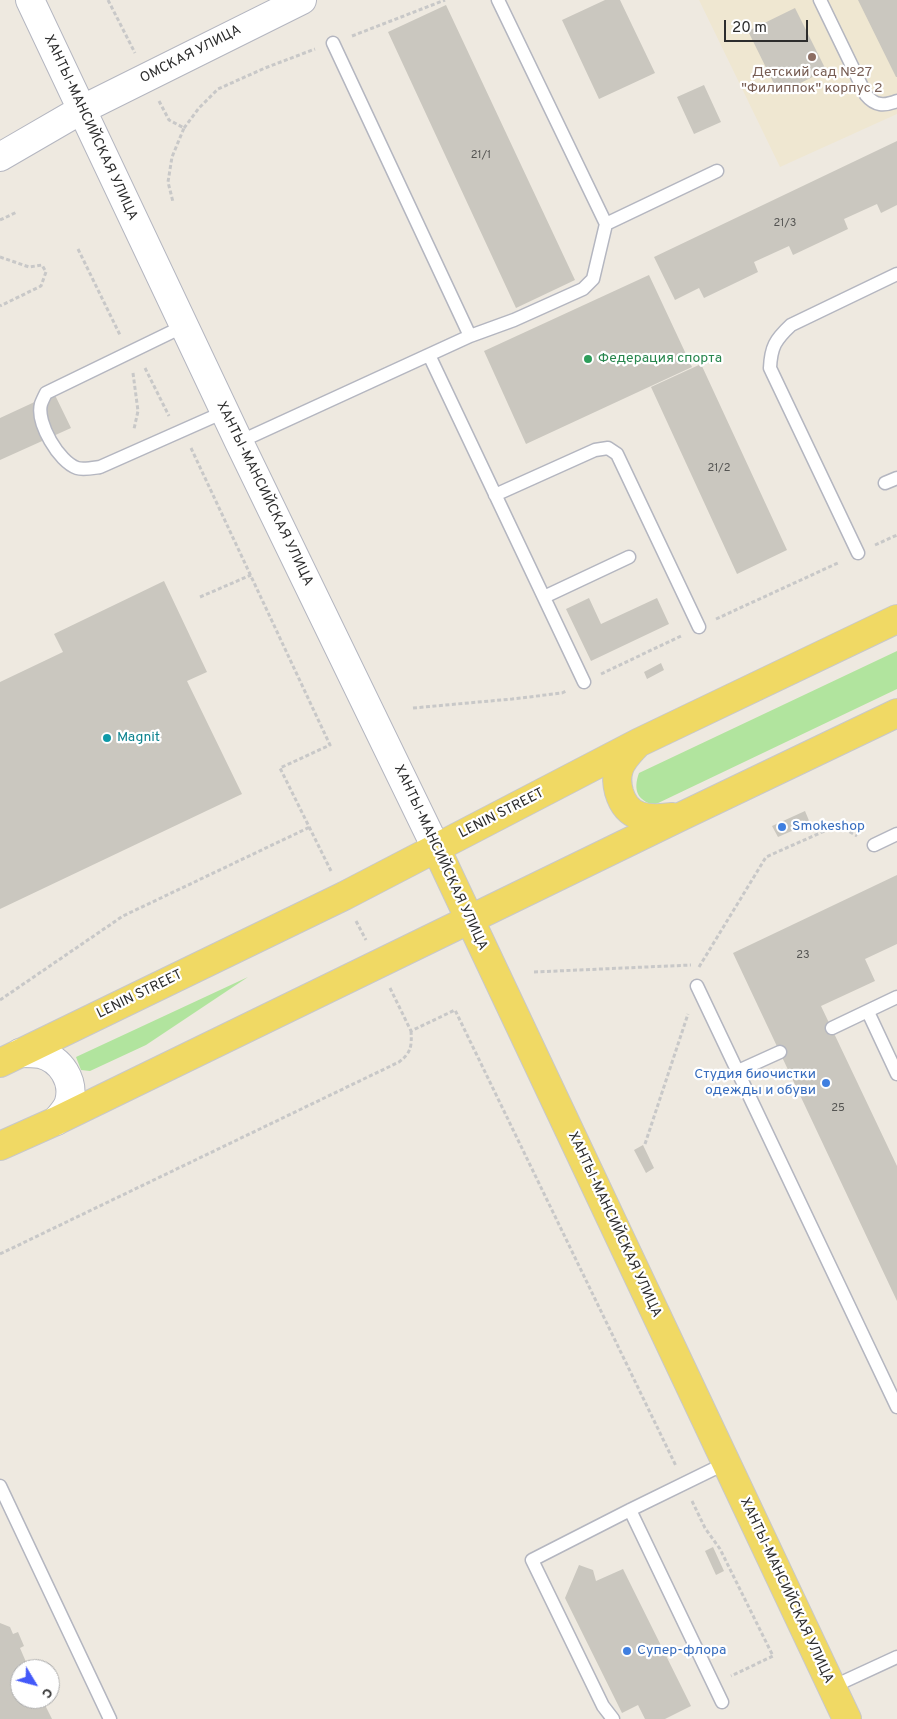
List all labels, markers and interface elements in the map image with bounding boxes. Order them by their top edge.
scale bar [727,10,811,42]
text: 20 m [732,19,767,38]
street label: ОМСКАЯ УЛИЦА [138,22,244,88]
street label: ХАНТЫ-МАНСИЙСКАЯ УЛИЦА [39,32,141,224]
marker: Детский сад №27 "Филиппок" корпус 2 [806,51,818,63]
place label: Детский сад №27 "Филиппок" корпус 2 [741,65,883,98]
house number: 21/1 [471,149,491,163]
house number: 21/3 [774,217,796,231]
place label: Федерация спорта [598,351,722,367]
marker: Федерация спорта [582,353,594,365]
street label: ХАНТЫ-МАНСИЙСКАЯ УЛИЦА [212,399,316,589]
house number: 21/2 [708,462,730,476]
place label: Magnit [117,730,160,746]
marker: Magnit [101,732,113,744]
street label: ХАНТЫ-МАНСИЙСКАЯ УЛИЦА [389,762,491,954]
street label: LENIN STREET [457,785,547,843]
place label: Smokeshop [792,819,865,835]
marker: Smokeshop [776,821,788,833]
house number: 23 [796,949,810,963]
street label: LENIN STREET [94,967,186,1023]
place label: Студия биочистки одежды и обуви [694,1067,816,1100]
marker: Студия биочистки одежды и обуви [820,1077,832,1089]
house number: 25 [831,1102,845,1116]
street label: ХАНТЫ-МАНСИЙСКАЯ УЛИЦА [563,1129,665,1321]
street label: ХАНТЫ-МАНСИЙСКАЯ УЛИЦА [735,1495,837,1687]
place label: Супер-флора [637,1643,726,1659]
marker: Супер-флора [621,1645,633,1657]
north arrow [10,1659,60,1709]
text: С [37,1684,56,1701]

